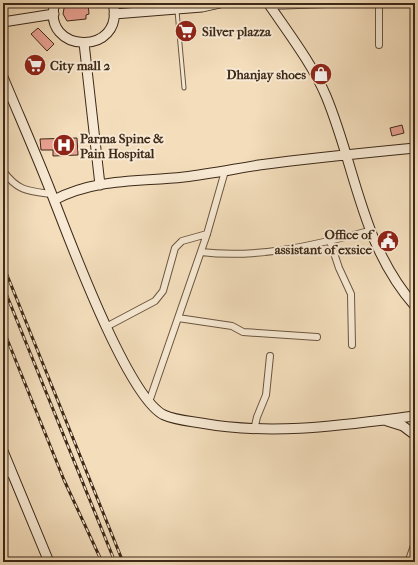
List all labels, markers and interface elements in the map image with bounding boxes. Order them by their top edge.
supermarket icon: Silver plazza [173,18,199,44]
place label: Silver plazza [202,24,272,40]
supermarket icon: City mall 2 [22,52,48,78]
place label: City mall 2 [50,58,111,74]
shop icon: Dhanjay shoes [308,61,334,87]
place label: Dhanjay shoes [227,67,306,83]
place label: Parma Spine & Pain Hospital [80,131,164,162]
hospital icon: Parma Spine & Pain Hospital [51,132,77,158]
place label: Office of assistant of exsice [275,227,375,257]
public building icon: Office of assistant of exsice [375,228,401,254]

